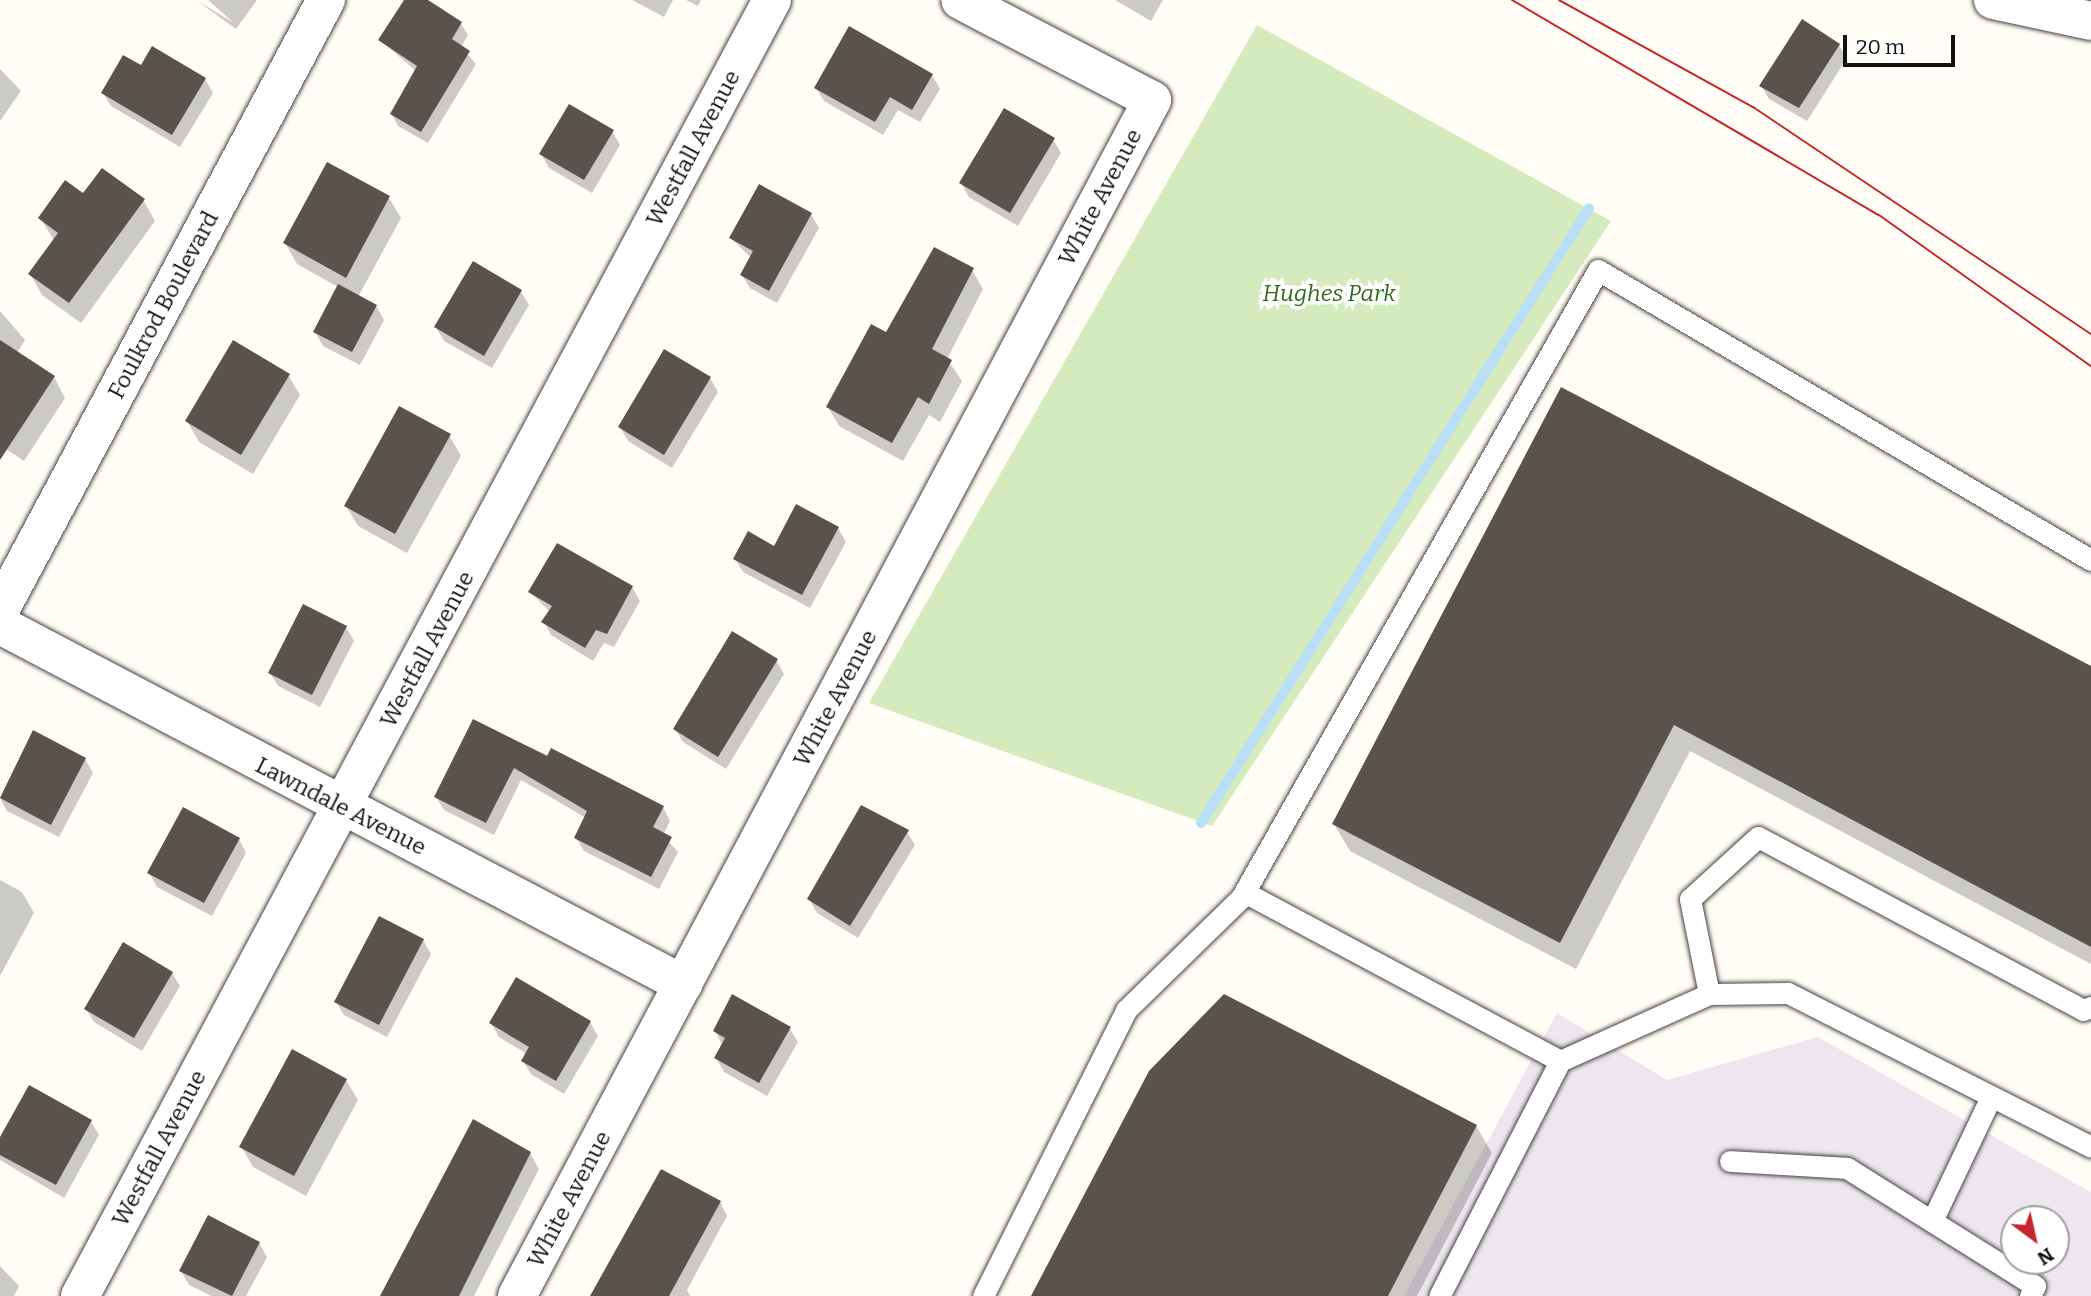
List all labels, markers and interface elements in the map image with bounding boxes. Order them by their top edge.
scale bar [1846,21,1958,65]
text: 20 m [1856,34,1905,60]
street label: Westfall Avenue [640,65,746,231]
street label: White Avenue [1052,124,1148,270]
street label: Foulkrod Boulevard [102,207,224,403]
park label: Hughes Park [1262,279,1396,307]
street label: Westfall Avenue [374,566,480,732]
street label: White Avenue [787,625,883,771]
street label: Lawndale Avenue [251,751,431,861]
street label: Westfall Avenue [106,1065,212,1231]
street label: White Avenue [521,1126,617,1272]
north arrow [2000,1205,2070,1275]
text: N [2033,1243,2058,1270]

